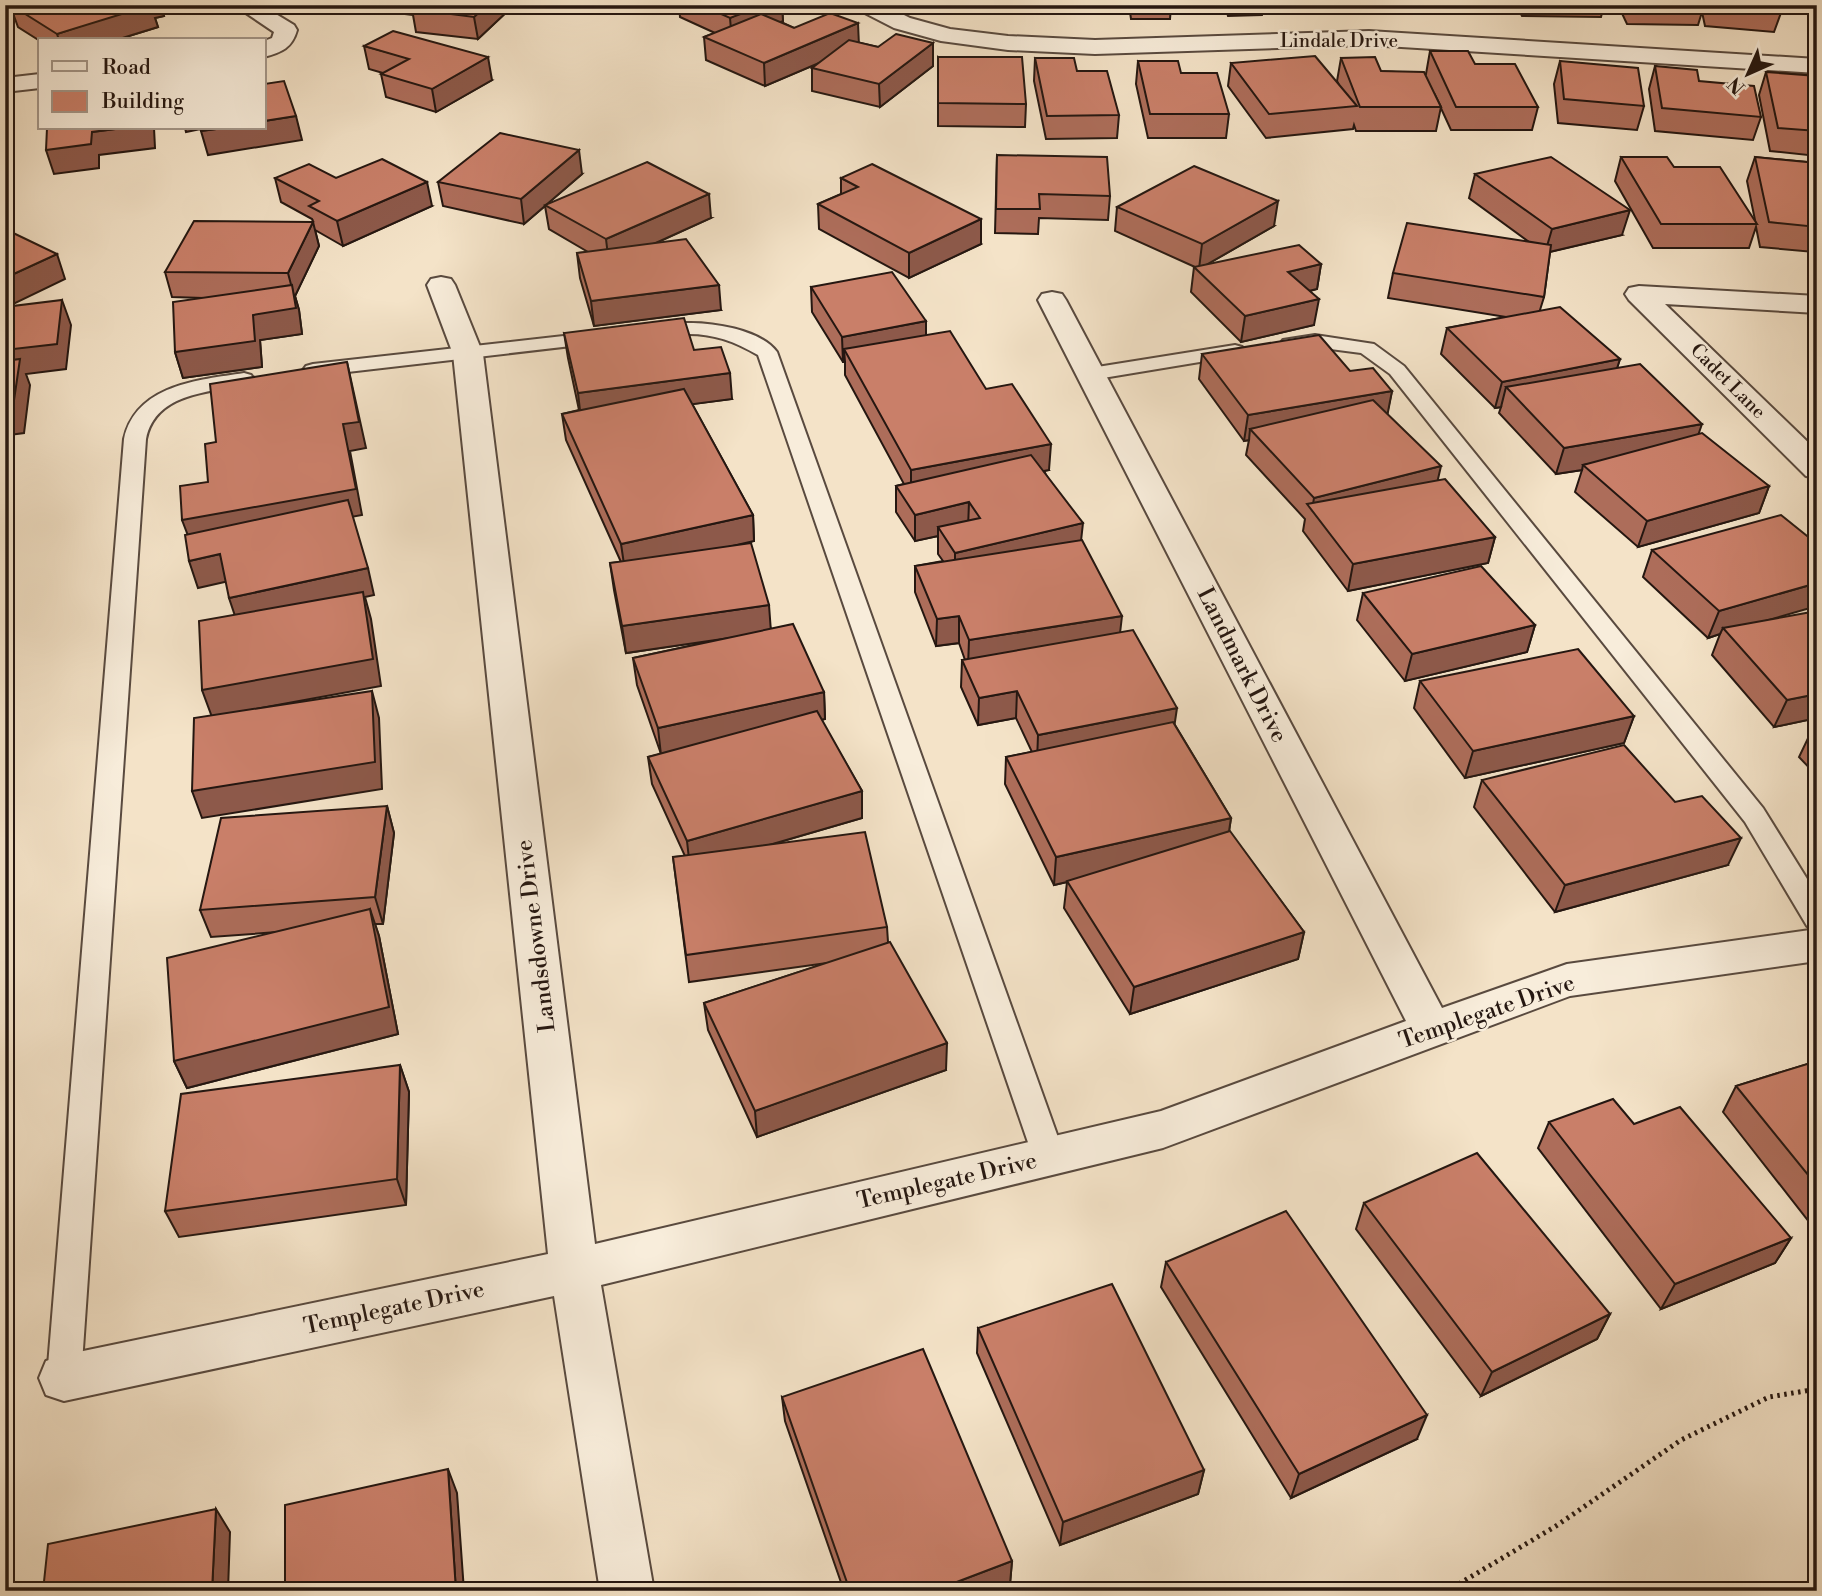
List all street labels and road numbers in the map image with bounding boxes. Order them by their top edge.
street label: Lindale Drive [1280,29,1398,53]
street label: Cadet Lane [1685,338,1771,424]
street label: Landmark Drive [1191,583,1293,747]
street label: Landsdowne Drive [510,838,562,1034]
street label: Templegate Drive [1395,969,1579,1055]
street label: Templegate Drive [854,1147,1040,1215]
street label: Templegate Drive [301,1275,487,1341]

